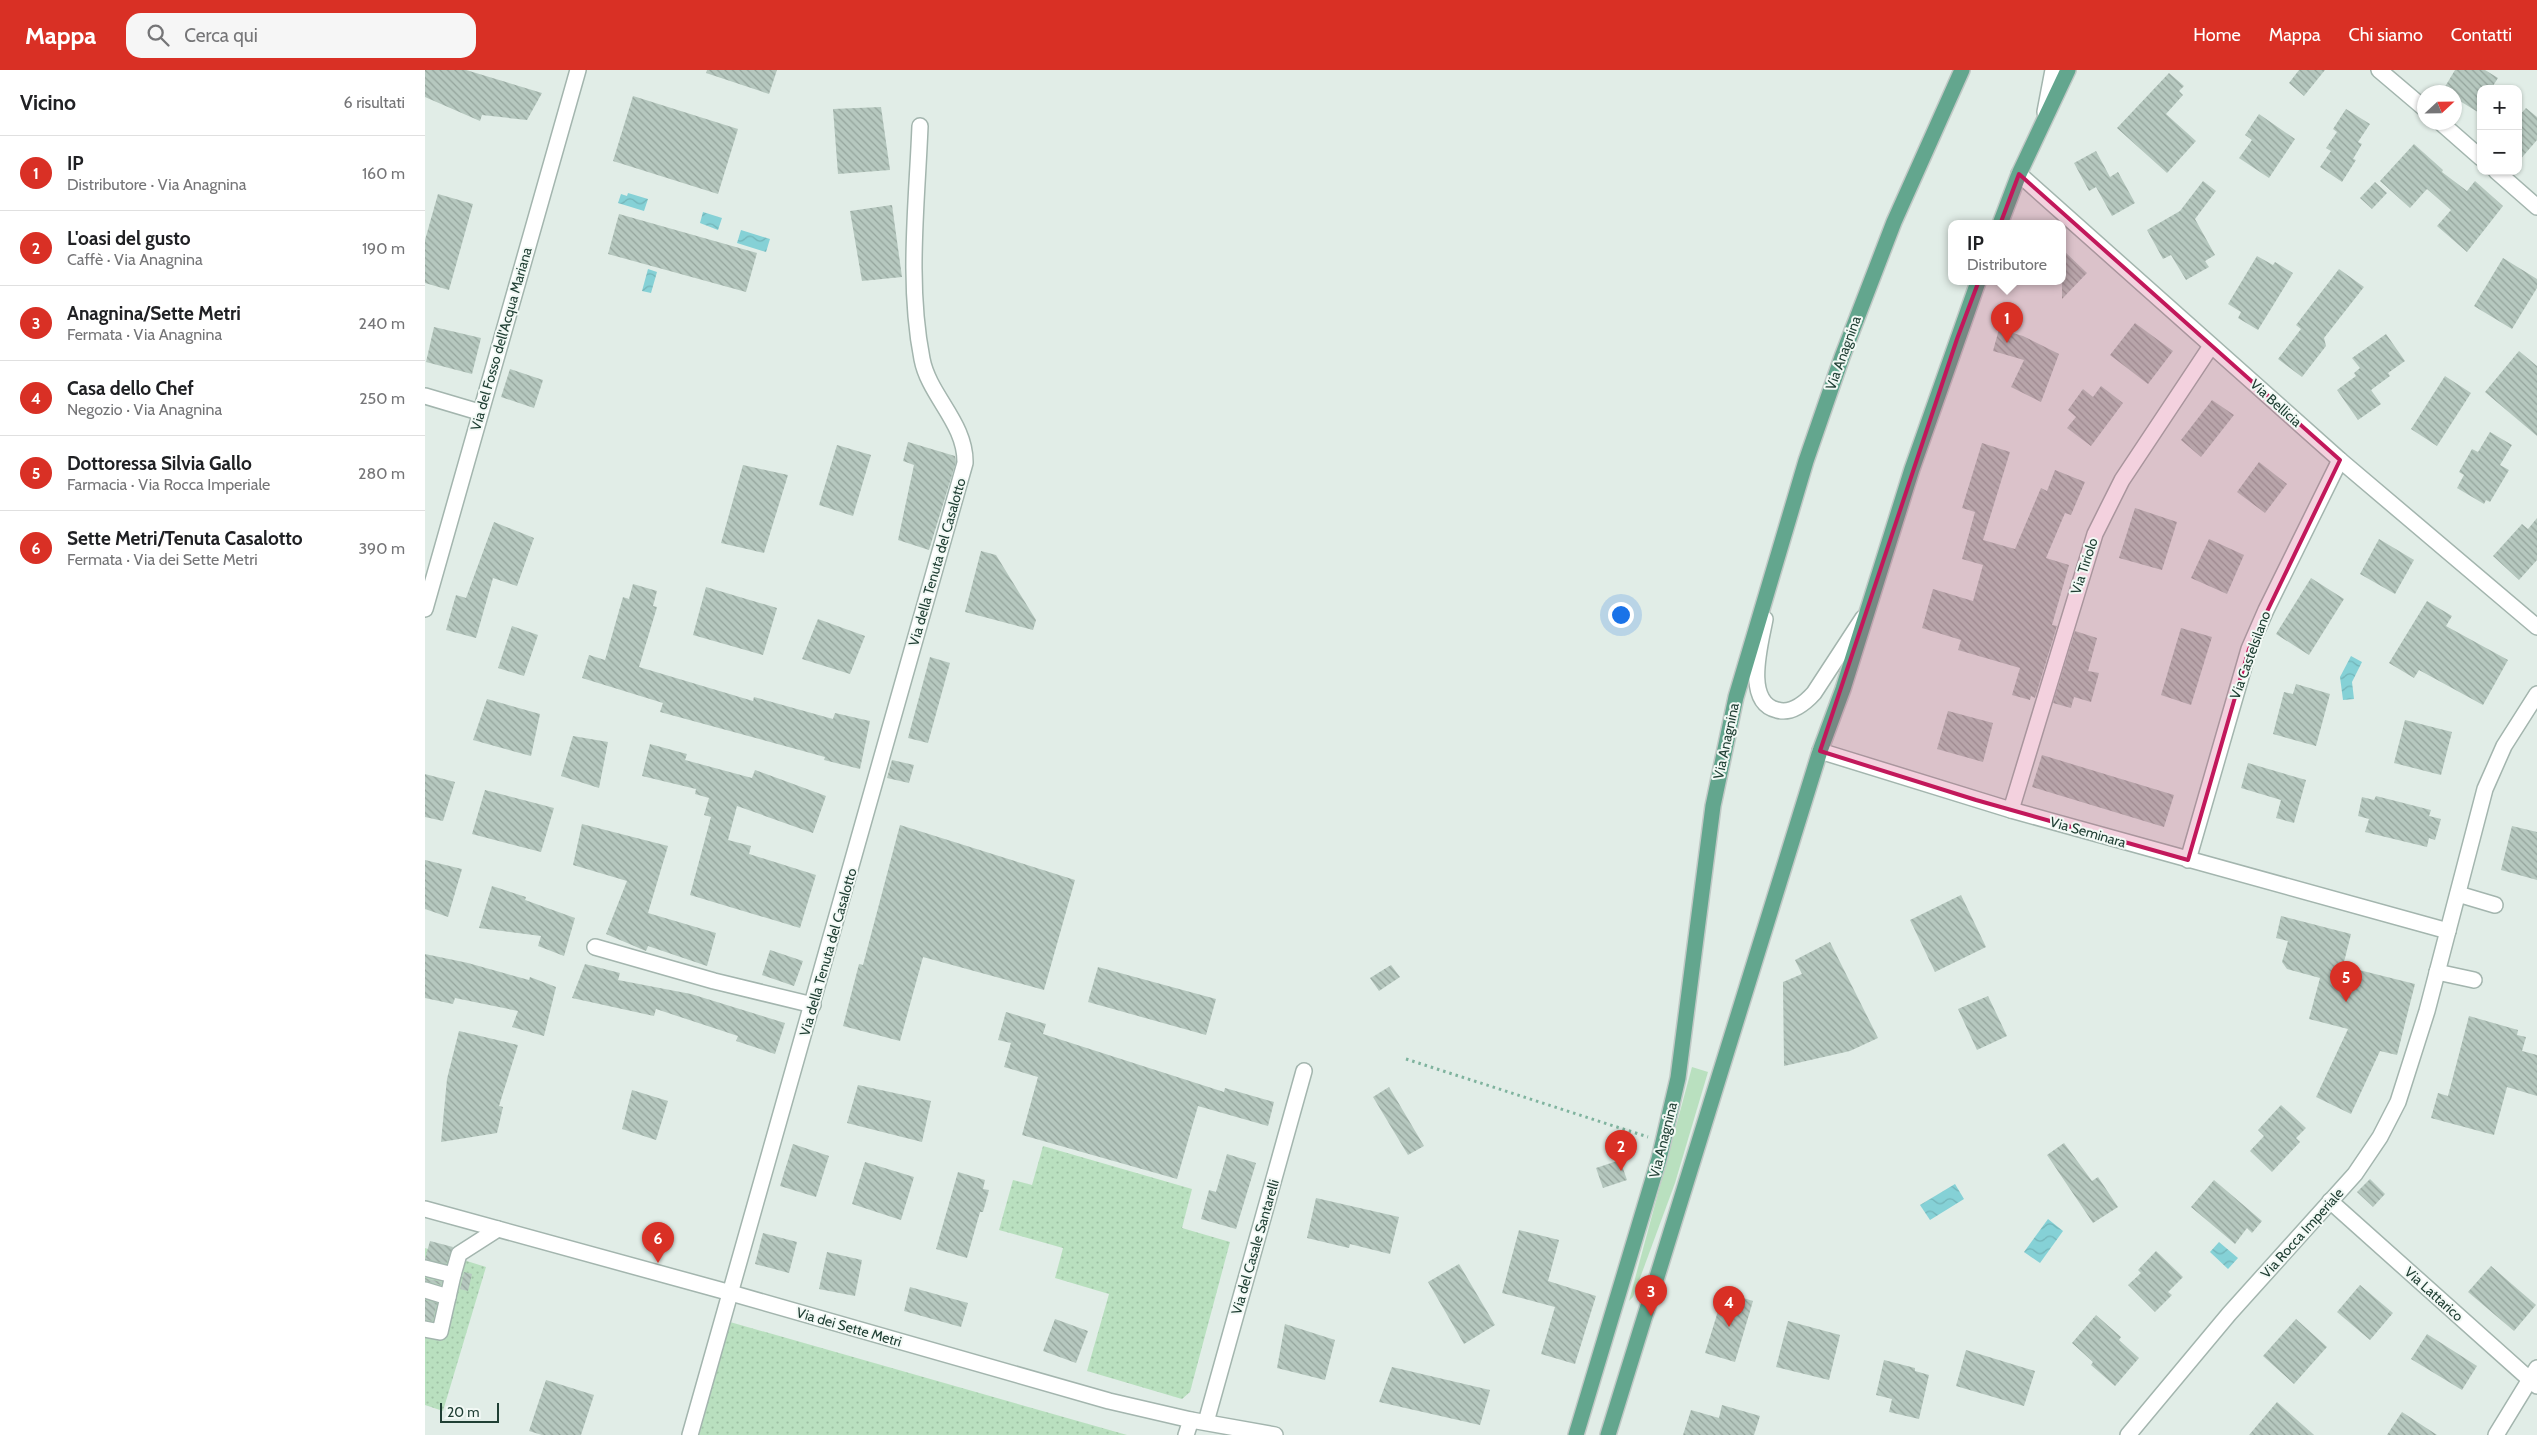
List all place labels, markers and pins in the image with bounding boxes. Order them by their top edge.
pin: 1 [1991,302,2023,343]
pin: 5 [2330,961,2362,1002]
pin: 2 [1605,1130,1637,1171]
pin: 6 [642,1222,674,1263]
pin: 3 [1635,1275,1667,1316]
pin: 4 [1713,1286,1745,1327]

